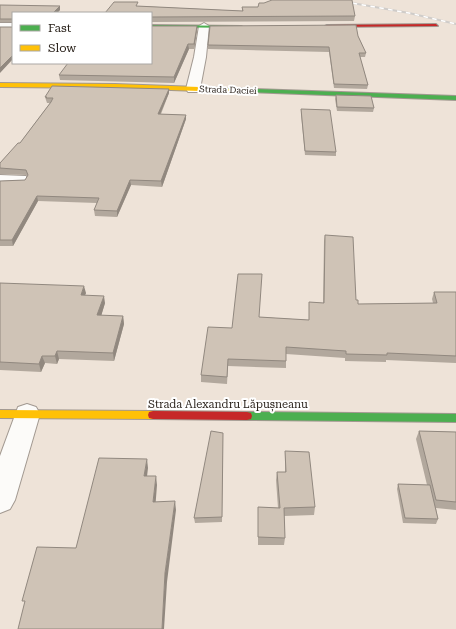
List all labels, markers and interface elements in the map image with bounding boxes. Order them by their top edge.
legend [12,12,152,64]
text: Fast [48,21,72,35]
text: Slow [48,41,76,55]
street label: Strada Daciei [199,84,257,96]
street label: Strada Alexandru Lăpușneanu [148,398,308,412]

